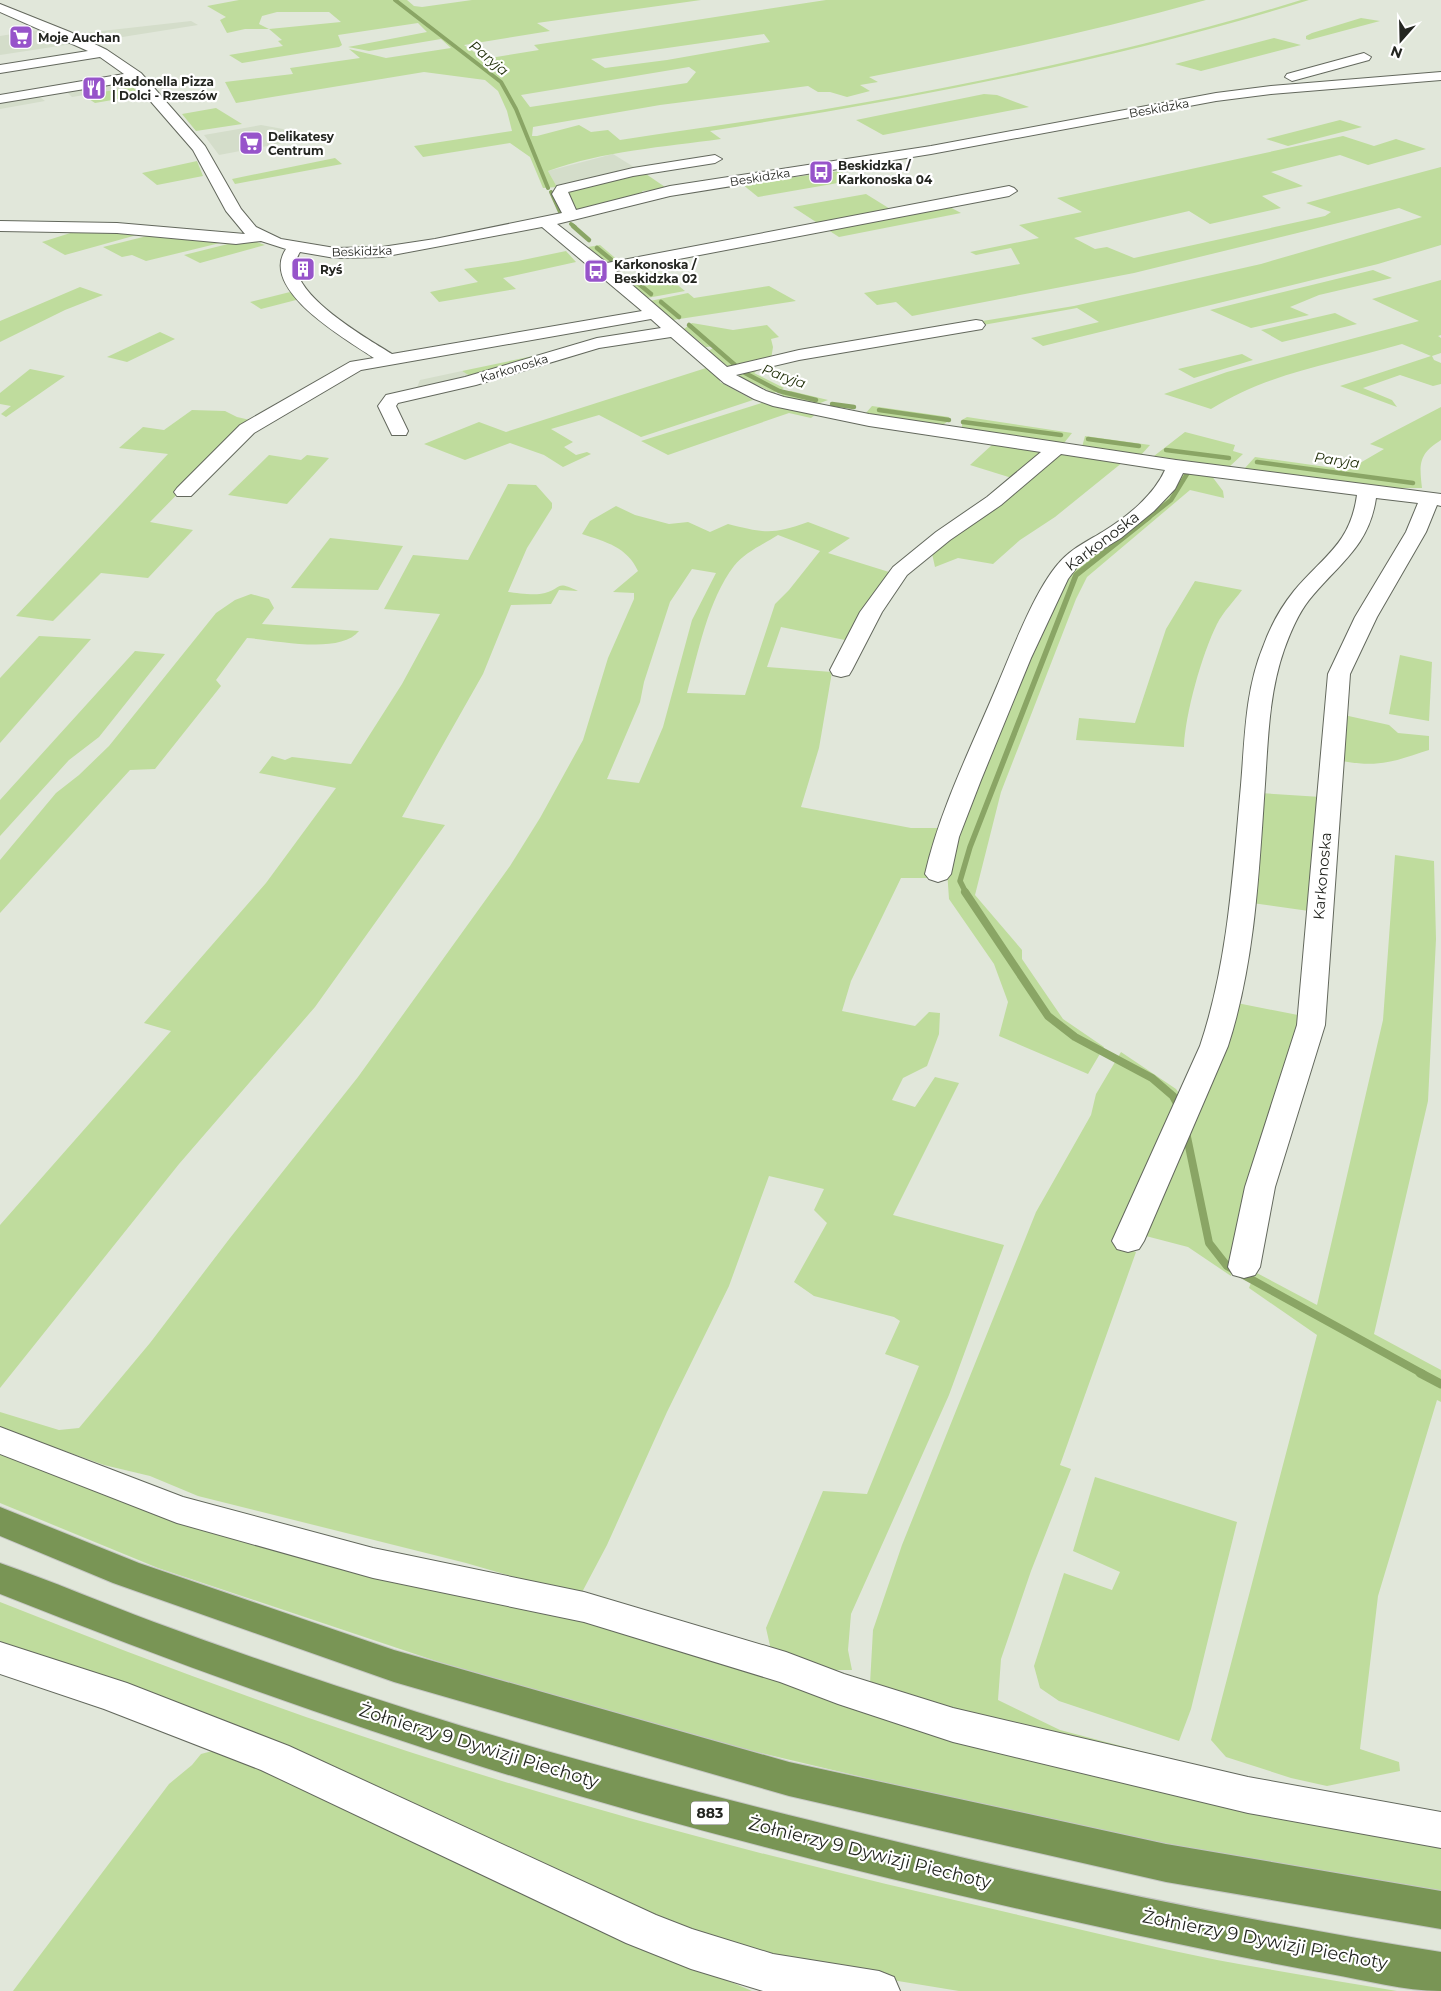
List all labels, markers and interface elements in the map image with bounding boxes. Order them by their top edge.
north arrow [1376,15,1426,65]
supermarket icon: Moje Auchan [8,24,34,50]
place label: Moje Auchan [38,30,120,45]
water label: Paryja [466,36,512,80]
text: N [1388,42,1405,63]
place label: Madonella Pizza | Dolci - Rzeszów [112,74,218,103]
restaurant icon: Madonella Pizza | Dolci - Rzeszów [81,75,107,101]
street label: Beskidzka [1128,95,1190,121]
place label: Delikatesy Centrum [268,129,335,158]
supermarket icon: Delikatesy Centrum [238,130,264,156]
place label: Beskidzka / Karkonoska 04 [838,158,933,187]
bus stop icon: Beskidzka / Karkonoska 04 [808,159,834,185]
street label: Beskidzka [729,165,791,189]
street label: Beskidzka [331,242,393,260]
building icon: Ryś [290,256,316,282]
place label: Karkonoska / Beskidzka 02 [614,257,698,286]
bus stop icon: Karkonoska / Beskidzka 02 [583,258,609,284]
place label: Ryś [320,262,343,277]
street label: Karkonoska [478,351,550,385]
water label: Paryja [760,360,808,392]
water label: Paryja [1313,448,1361,472]
street label: Karkonoska [1061,507,1143,575]
street label: Karkonoska [1309,831,1335,921]
street label: Żołnierzy 9 Dywizji Piechoty [357,1699,602,1793]
road number: 883 [691,1802,729,1825]
street label: Żołnierzy 9 Dywizji Piechoty [746,1812,994,1894]
street label: Żołnierzy 9 Dywizji Piechoty [1141,1905,1390,1975]

